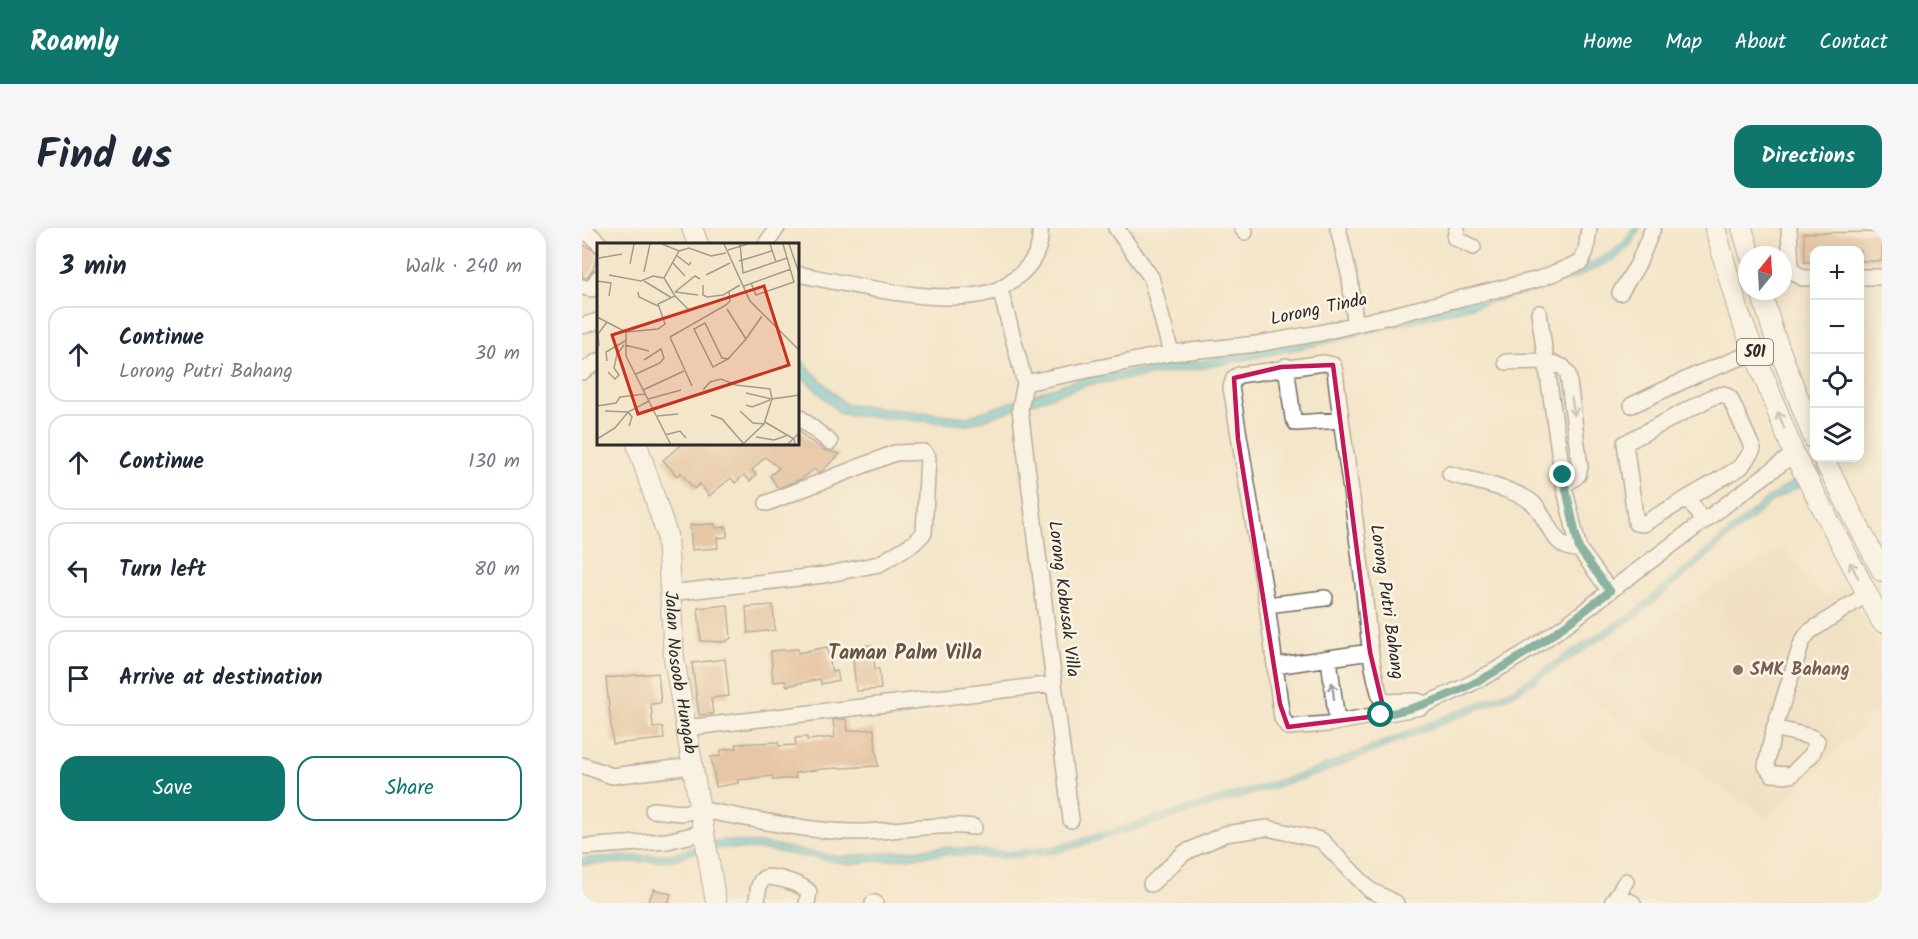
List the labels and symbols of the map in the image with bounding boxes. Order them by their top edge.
inset map [597,243,800,446]
north arrow [1738,246,1792,300]
street label: Lorong Tinda [1268,286,1370,334]
road number: 501 [1737,339,1773,365]
one-way arrow [1567,396,1578,416]
one-way arrow [1775,411,1786,430]
route end [1549,461,1575,487]
street label: Lorong Kobusak Villa [1039,519,1087,679]
street label: Lorong Putri Bahang [1361,523,1411,681]
one-way arrow [1848,562,1859,580]
street label: Jalan Nosoob Hungab [656,590,705,757]
district label: Taman Palm Villa [828,638,982,670]
place label: SMK Bahang [1750,656,1850,685]
marker: SMK Bahang [1731,663,1745,677]
one-way arrow [1328,681,1339,701]
route start [1367,701,1393,727]

